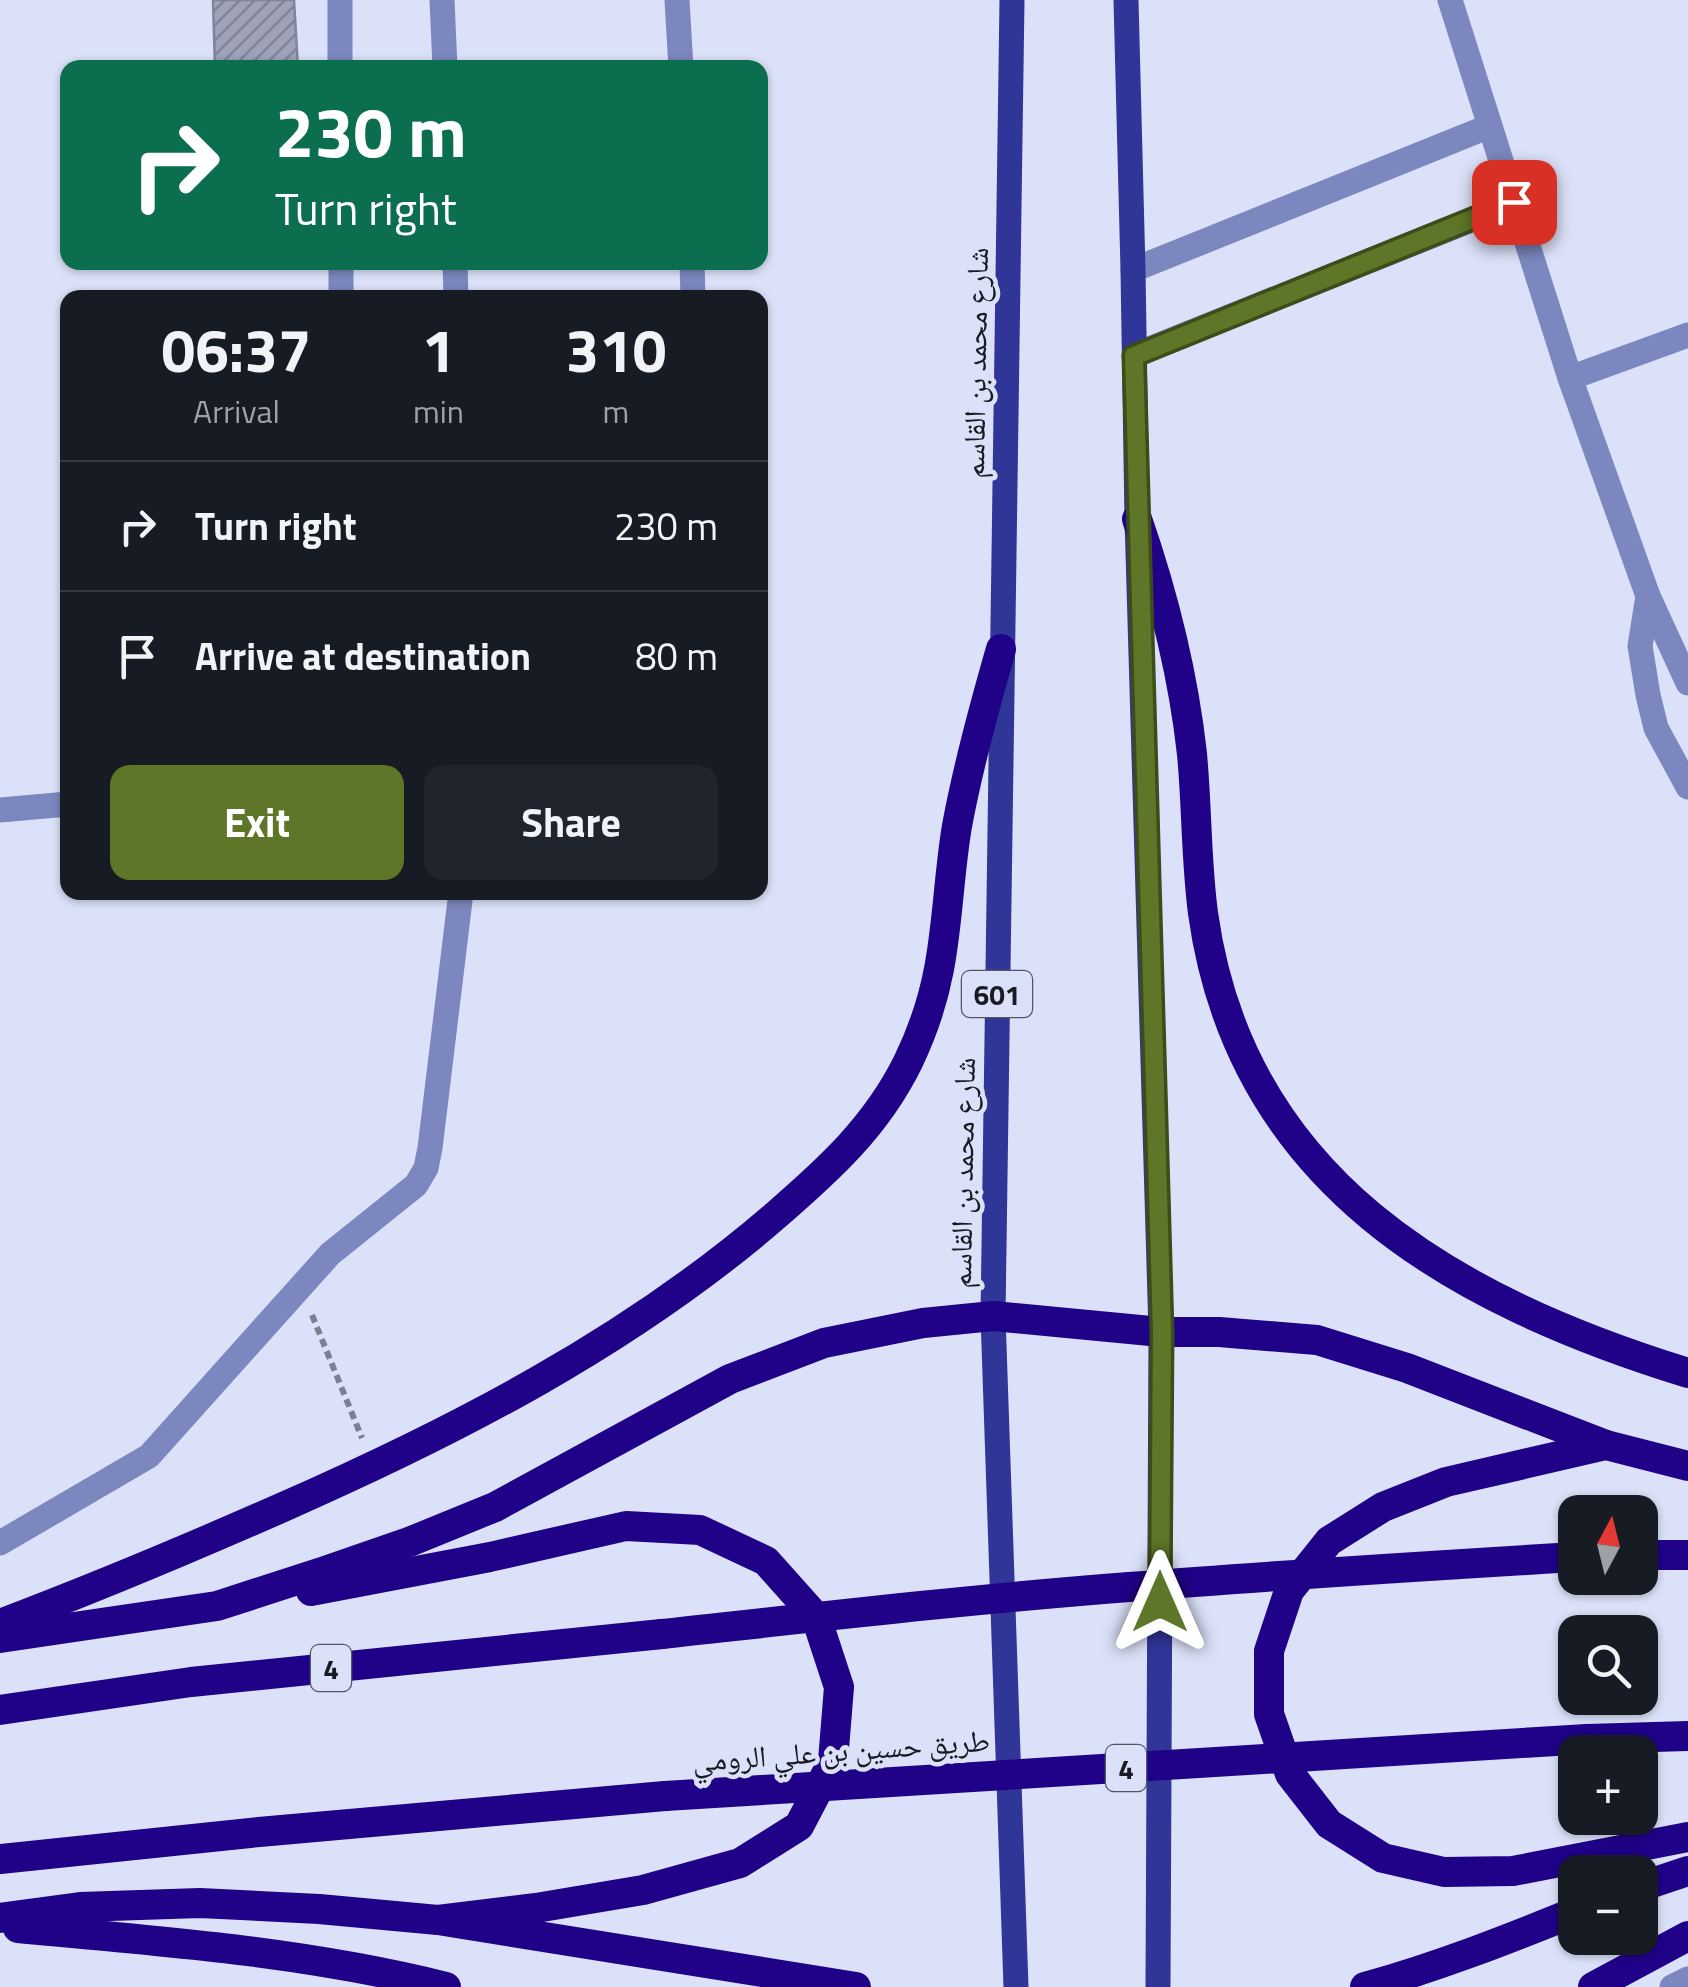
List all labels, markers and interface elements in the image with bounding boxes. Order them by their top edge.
text: 230 m [275,78,467,184]
icon: right [110,100,240,230]
pin [1472,160,1557,245]
text: Turn right [275,174,457,242]
icon: arrive [1487,175,1542,230]
street label: شارع محمد بن القاسم [950,247,1000,479]
text: 06:37 [162,304,311,395]
text: 1 [422,304,455,395]
text: 310 [566,304,666,395]
text: Arrival [193,387,280,435]
text: min [413,387,464,435]
text: m [603,387,629,435]
text: Turn right [195,497,357,555]
text: 230 m [614,497,718,555]
icon: right [110,499,165,554]
text: Arrive at destination [195,627,531,685]
text: 80 m [635,627,718,685]
icon: arrive [110,629,165,684]
button: Exit [110,765,404,880]
button: Share [424,765,718,880]
road number: 601 [962,971,1032,1017]
street label: شارع محمد بن القاسم [937,1057,987,1289]
north arrow [1558,1495,1658,1595]
map controls [1558,1495,1658,1955]
position arrow [1108,1550,1212,1654]
button: search [1558,1615,1658,1715]
road number: 4 [311,1645,351,1691]
street label: طريق حسين بن علي الرومي [691,1717,991,1785]
button: + [1558,1735,1658,1835]
road number: 4 [1106,1745,1146,1791]
button: − [1558,1855,1658,1955]

